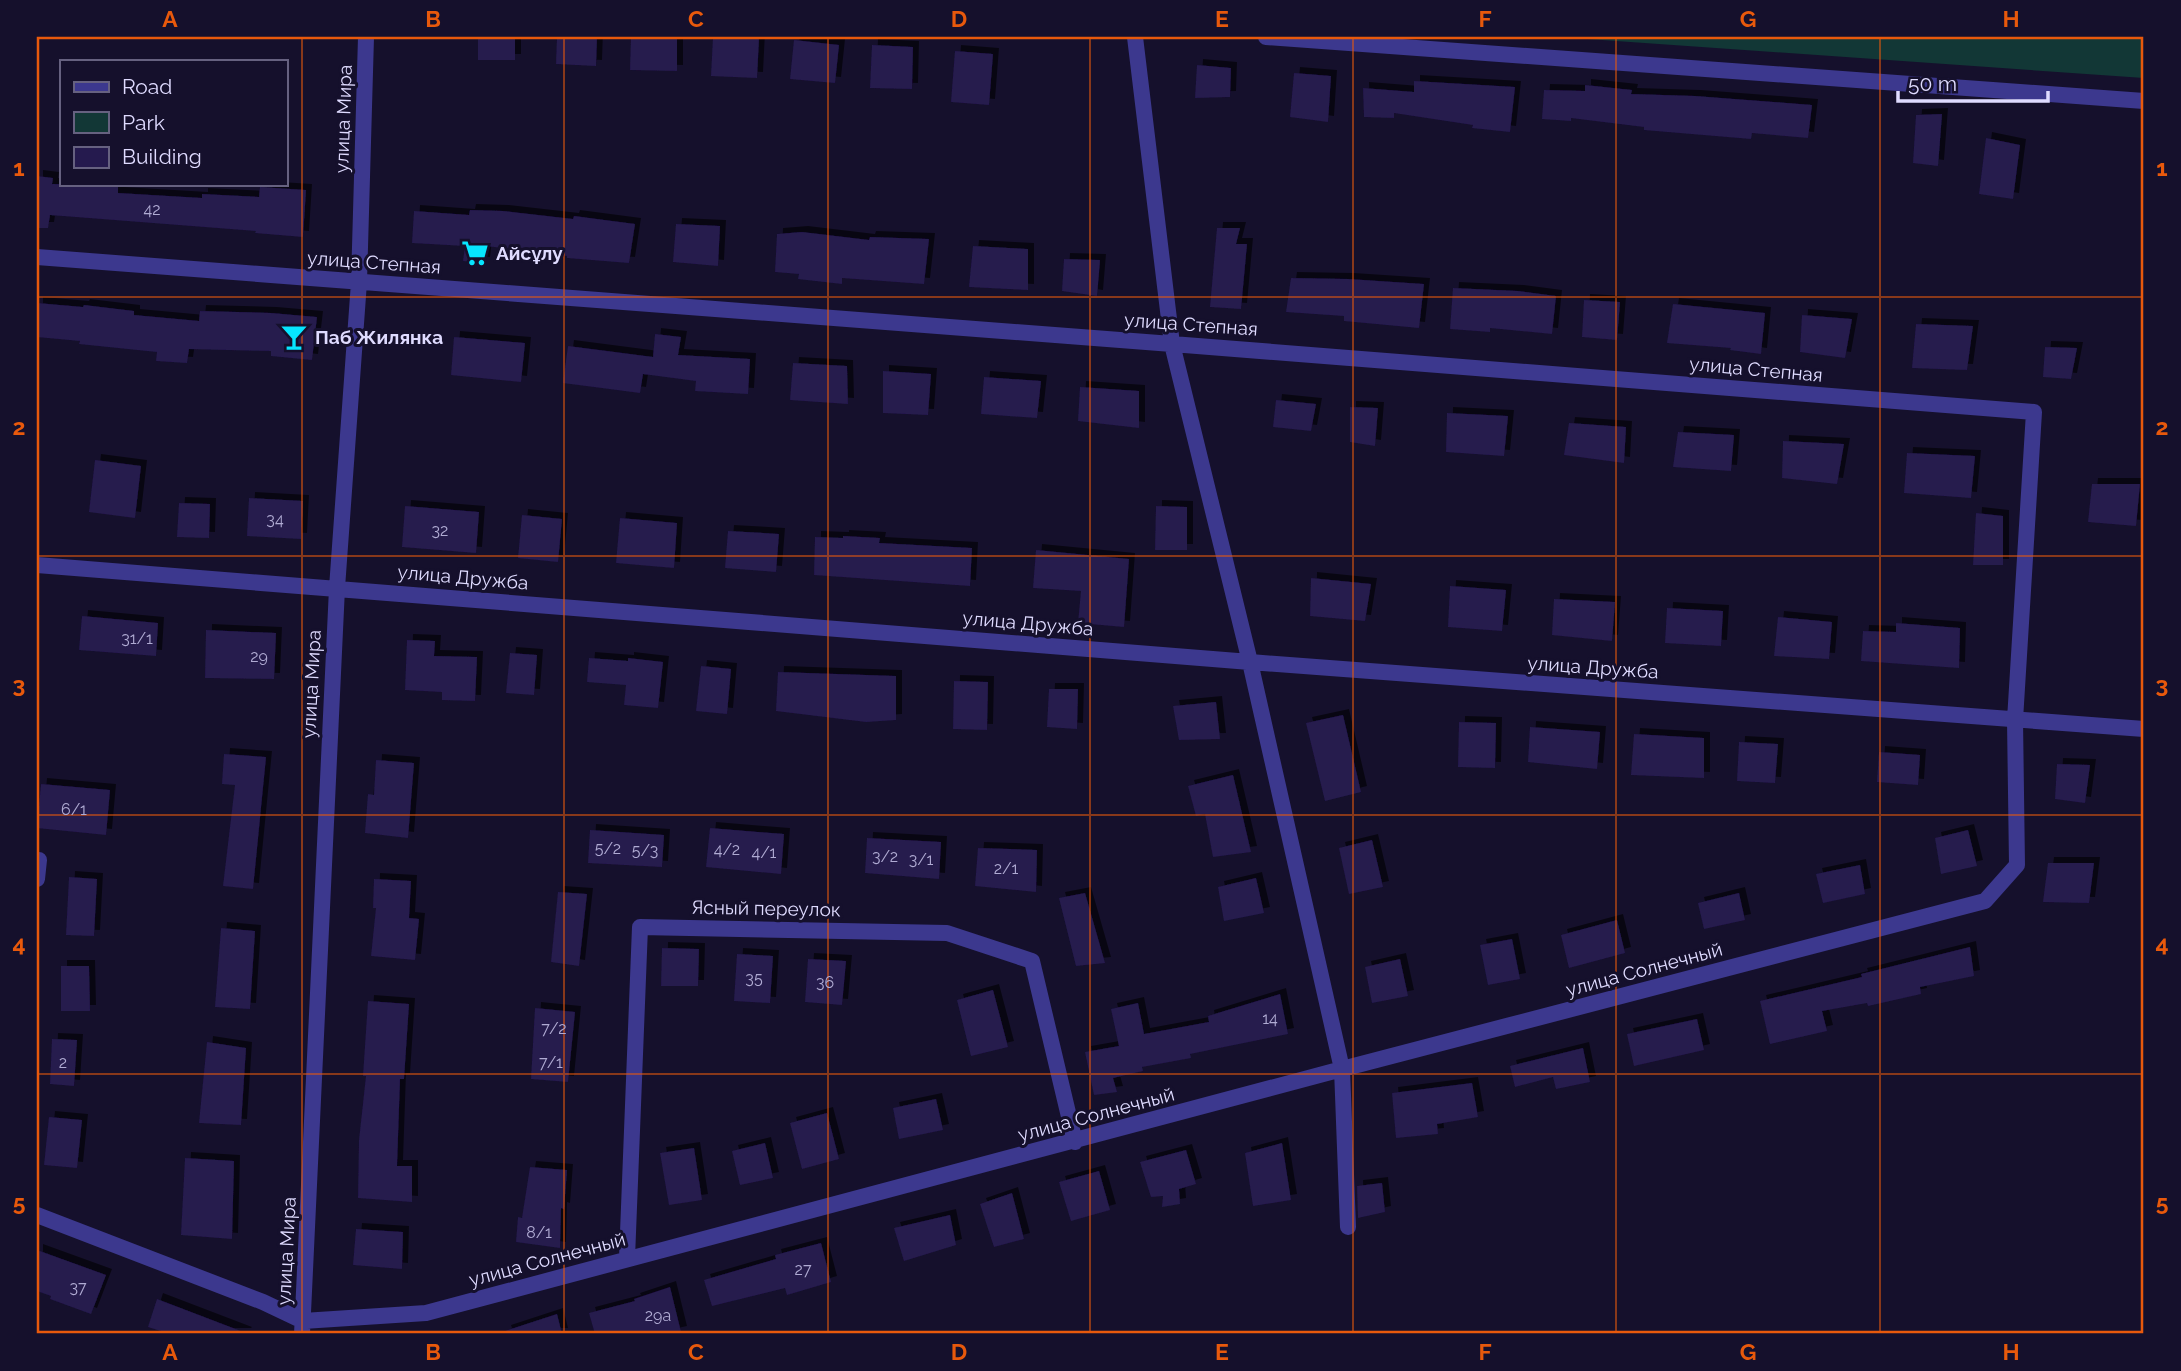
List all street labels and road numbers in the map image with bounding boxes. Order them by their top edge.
street label: улица Мира [330,64,356,174]
street label: улица Степная [306,246,442,278]
street label: улица Степная [1123,308,1259,340]
street label: улица Степная [1688,352,1824,386]
street label: улица Дружба [397,560,529,594]
street label: улица Дружба [962,606,1094,640]
street label: улица Мира [297,629,325,739]
street label: улица Дружба [1527,651,1659,683]
street label: Ясный переулок [691,896,841,920]
street label: улица Солнечный [1563,938,1725,1000]
street label: улица Солнечный [1015,1083,1177,1145]
street label: улица Мира [272,1196,300,1306]
street label: улица Солнечный [466,1228,628,1290]

